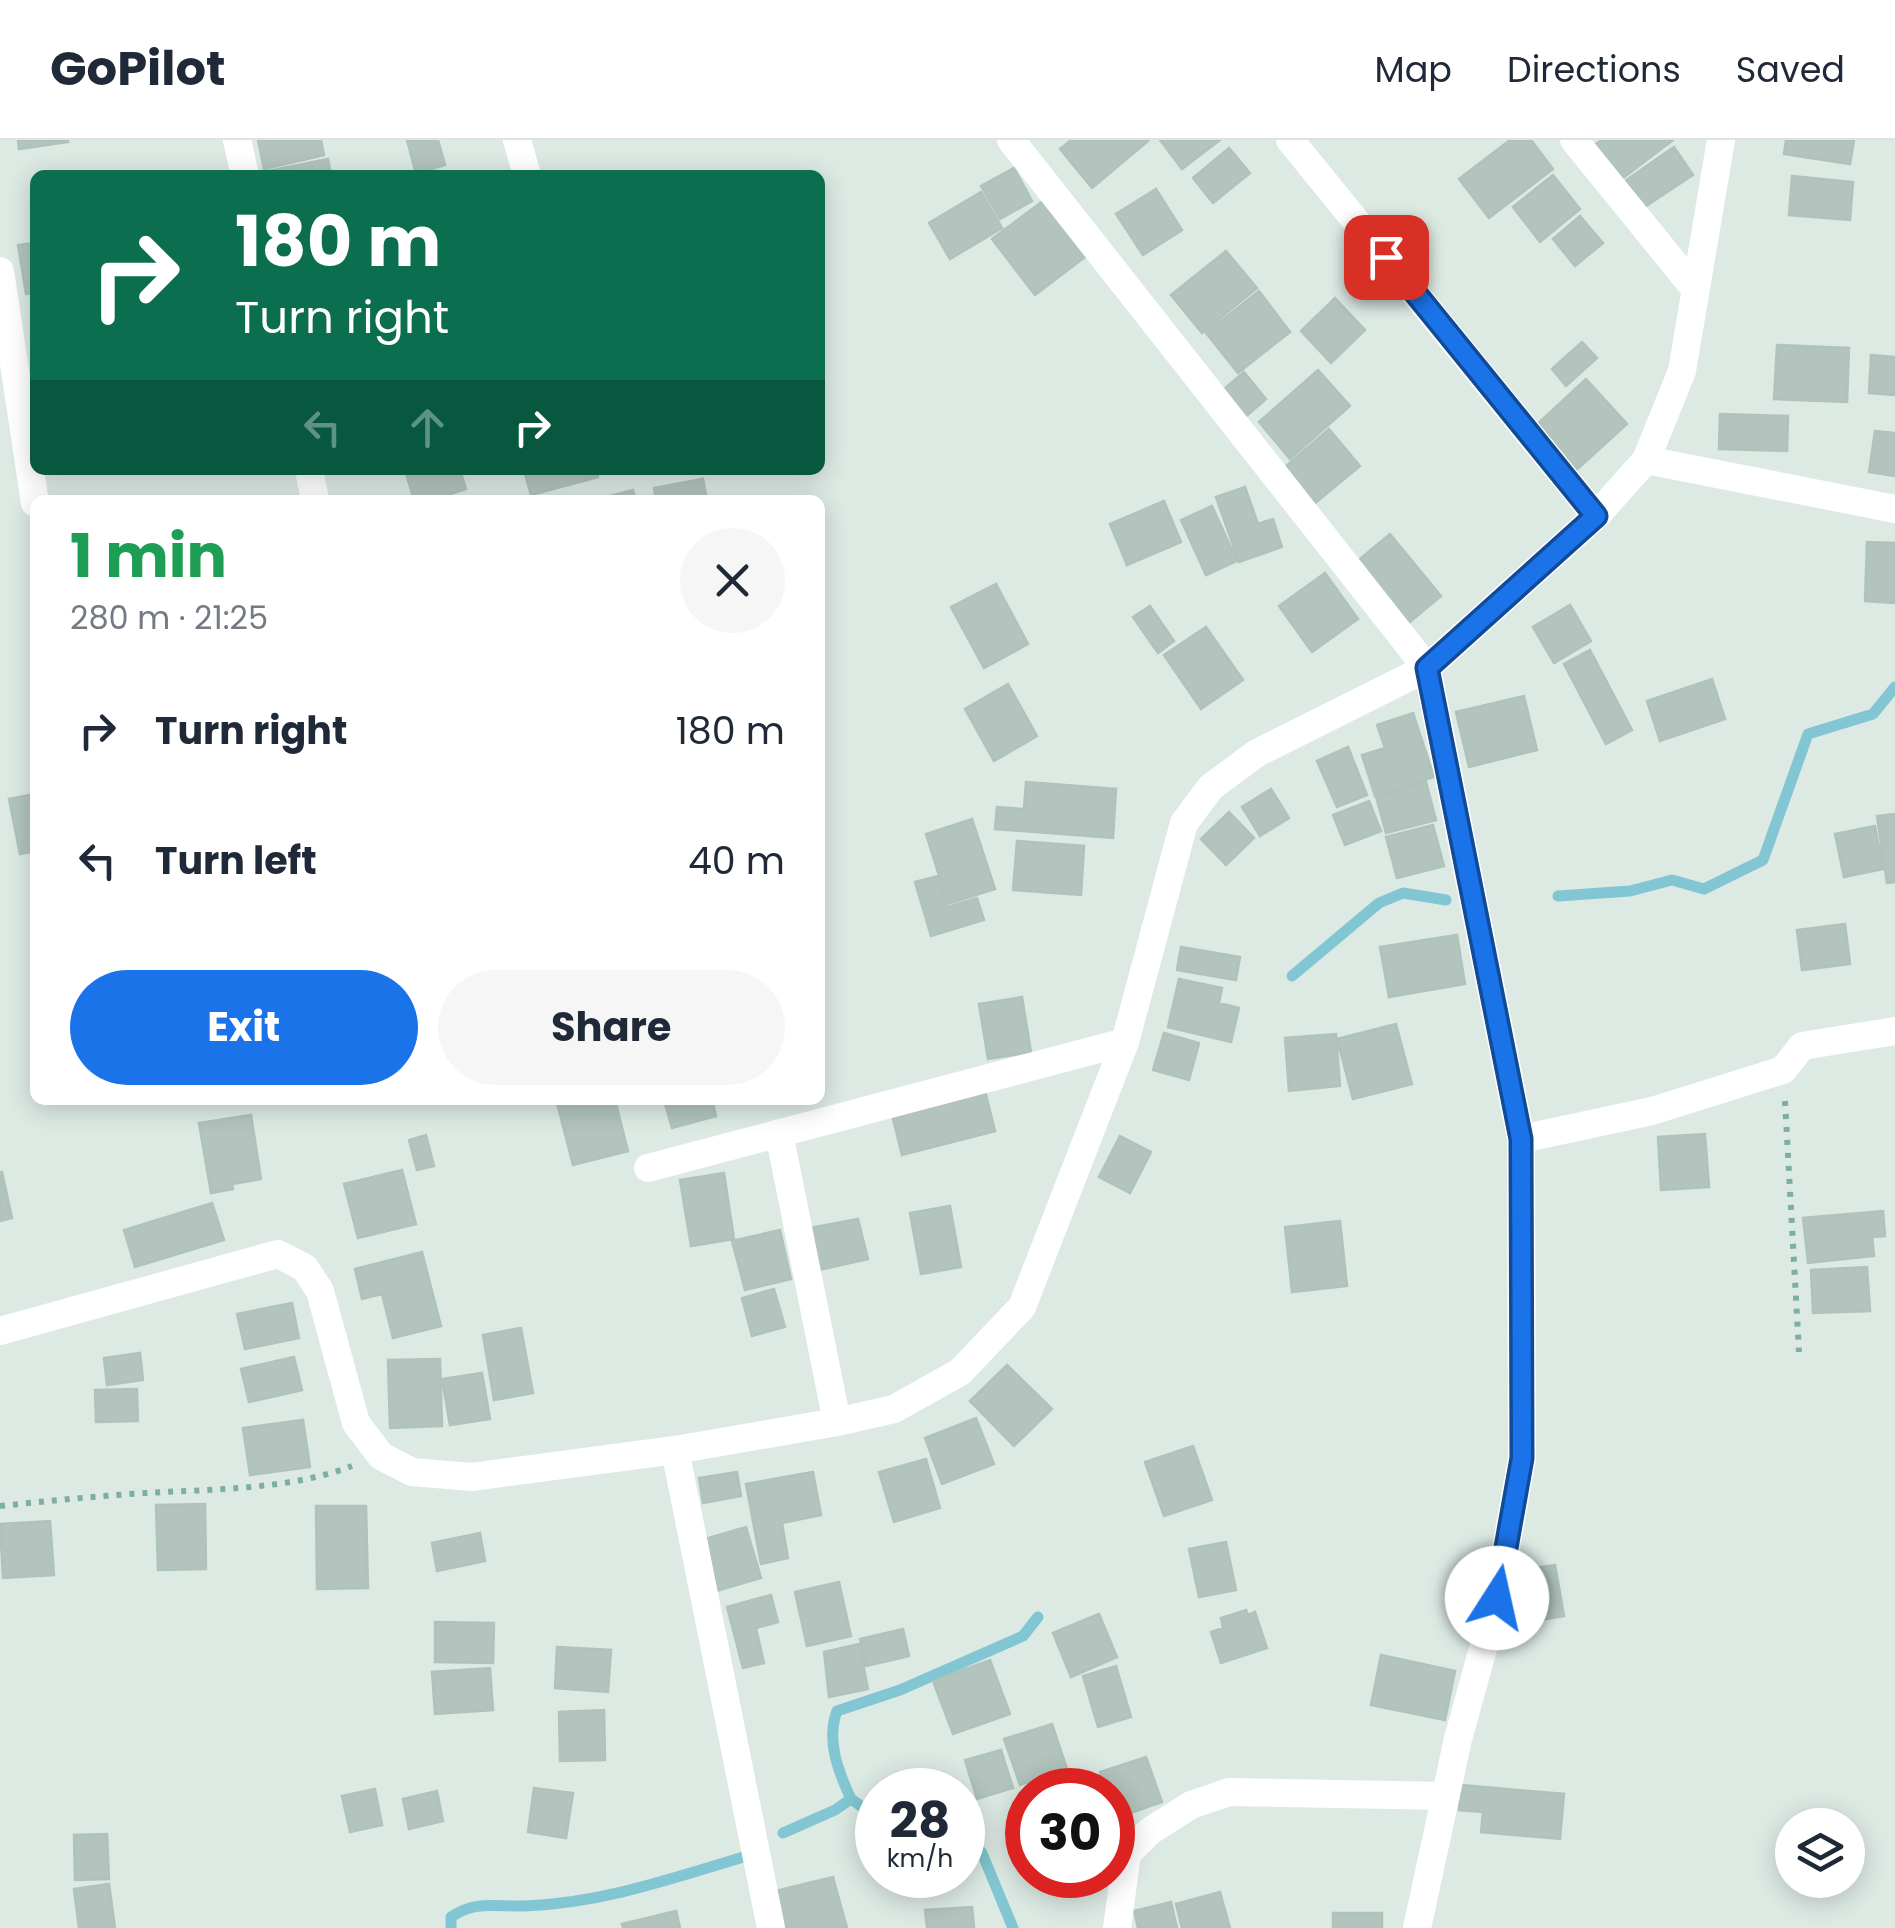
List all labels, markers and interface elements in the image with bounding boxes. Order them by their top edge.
text: GoPilot [50,35,226,102]
text: Map [1375,45,1452,94]
text: Directions [1507,45,1681,94]
text: Saved [1736,45,1845,94]
text: 180 m [235,192,441,291]
icon: right [70,210,200,340]
pin [1344,215,1429,300]
icon: arrive [1359,230,1414,285]
text: Turn right [235,286,449,349]
icon: left [295,400,350,455]
icon: ahead [400,400,455,455]
icon: right [505,400,560,455]
text: 1 min [70,514,227,598]
button: close [680,528,785,633]
text: 280 m · 21:25 [70,595,268,640]
icon: right [70,703,125,758]
text: Turn right [155,704,347,757]
text: 180 m [676,704,785,757]
icon: left [70,833,125,888]
text: Turn left [155,834,317,887]
text: 40 m [688,834,785,887]
button: Exit [70,970,418,1085]
button: Share [438,970,785,1085]
position arrow [1445,1546,1549,1650]
speed limit sign: 30 [1005,1768,1135,1898]
text: 28 [890,1785,950,1856]
map controls [1775,1808,1865,1898]
button: layers [1775,1808,1865,1898]
text: km/h [887,1841,953,1876]

